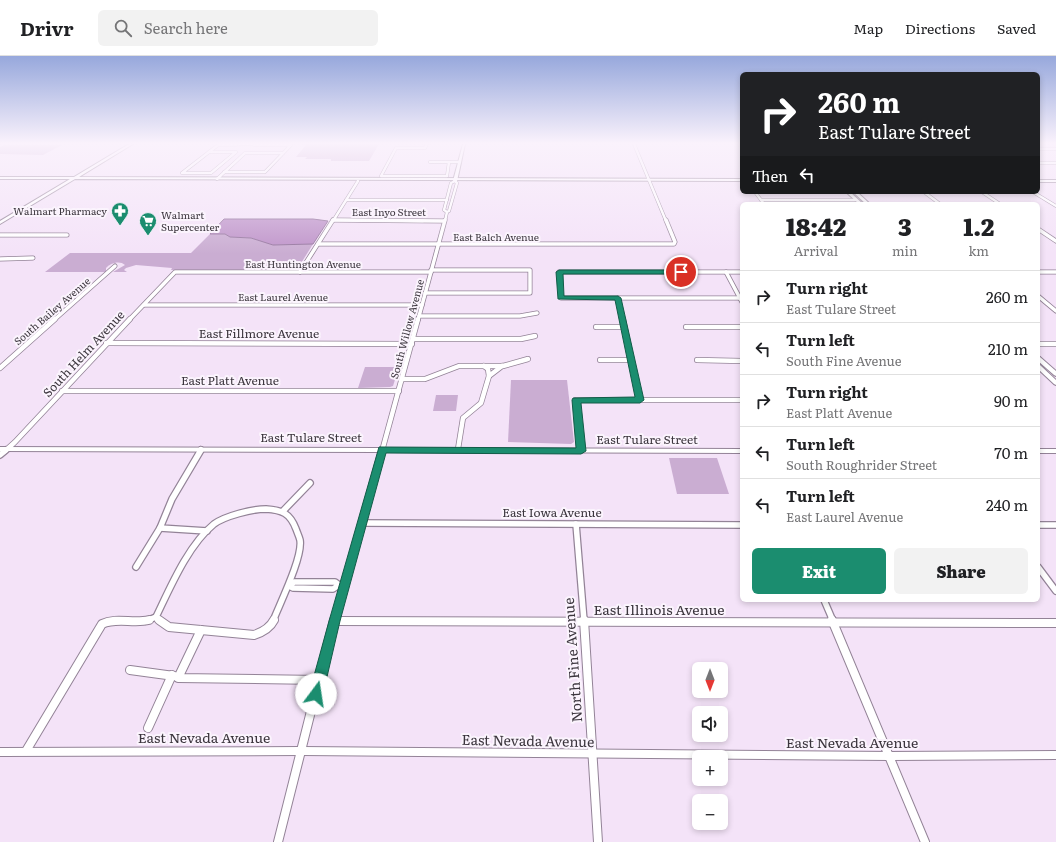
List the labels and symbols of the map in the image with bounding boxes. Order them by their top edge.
pharmacy icon: Walmart Pharmacy [110,201,130,226]
place label: Walmart Pharmacy [13,203,107,218]
street label: East Inyo Street [352,204,426,219]
place label: Walmart Supercenter [161,207,220,234]
supermarket icon: Walmart Supercenter [138,211,158,236]
street label: East Balch Avenue [453,229,539,244]
pin [664,255,698,289]
street label: East Huntington Avenue [245,256,361,271]
street label: South Bailey Avenue [10,273,93,348]
street label: South Willow Avenue [386,277,427,380]
street label: East Laurel Avenue [238,289,328,304]
street label: South Helm Avenue [38,306,128,401]
street label: East Fillmore Avenue [199,324,319,342]
street label: East Platt Avenue [181,371,279,389]
street label: East Tulare Street [260,428,362,446]
street label: East Tulare Street [596,430,698,448]
street label: East Iowa Avenue [502,503,602,521]
street label: North Fine Avenue [558,597,586,723]
street label: East Illinois Avenue [593,599,725,619]
north arrow [692,662,728,698]
position arrow [295,673,337,715]
street label: East Nevada Avenue [138,727,270,747]
street label: East Nevada Avenue [462,729,594,751]
street label: East Nevada Avenue [786,732,918,752]

